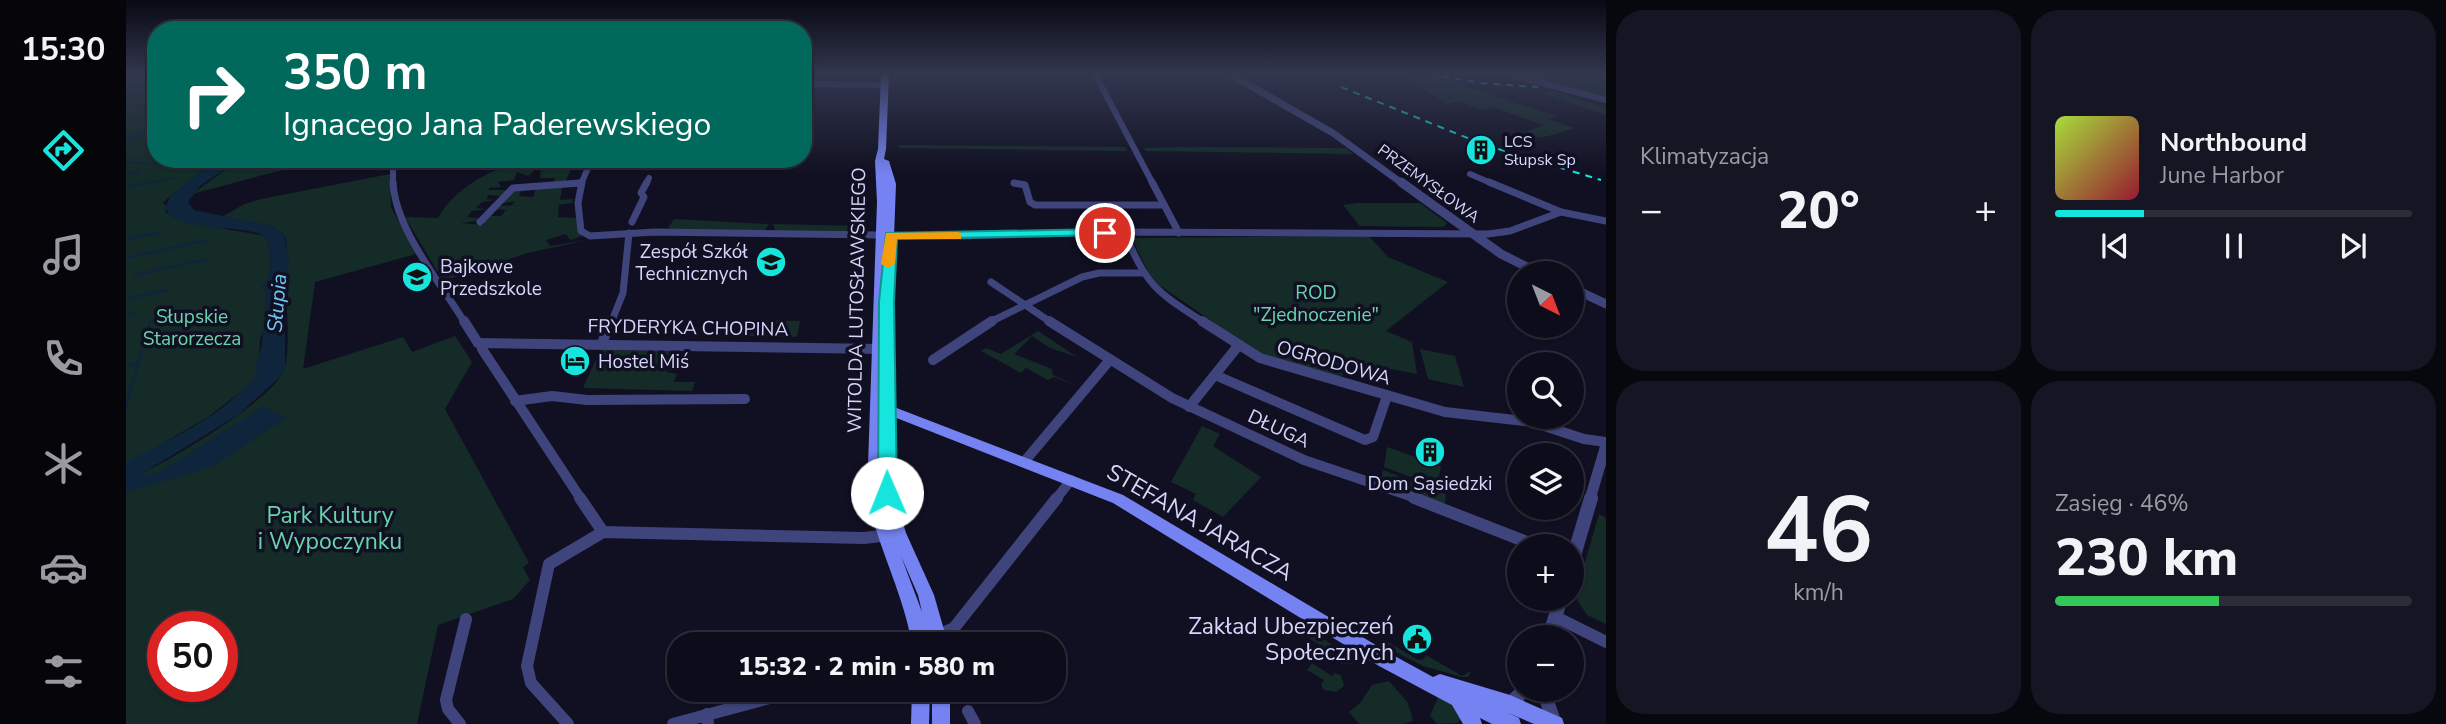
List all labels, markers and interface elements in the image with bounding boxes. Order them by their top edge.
text: 15:30 [21,28,105,71]
text: 350 m [283,39,427,106]
icon: right [168,49,259,140]
text: Ignacego Jana Paderewskiego [283,103,711,146]
text: Northbound [2160,125,2307,160]
icon: directions [39,126,88,175]
place label: LCS Słupsk Sp [1504,131,1576,171]
building icon: LCS Słupsk Sp [1464,133,1498,167]
street label: PRZEMYSŁOWA [1373,139,1484,228]
text: Klimatyzacja [1640,141,1769,172]
text: June Harbor [2160,160,2284,191]
street label: WITOLDA LUTOSŁAWSKIEGO [842,167,872,433]
text: 20° [1777,175,1860,246]
text: − [1640,185,1663,236]
text: + [1974,185,1997,236]
pin [1075,203,1135,263]
icon: arrive [1086,214,1124,252]
icon: previous [2096,227,2134,265]
icon: pause [2215,227,2253,265]
icon: next [2334,227,2372,265]
icon: music [39,230,88,279]
place label: Zespół Szkół Technicznych [636,239,748,287]
school or university icon: Zespół Szkół Technicznych [754,245,788,279]
place label: Bajkowe Przedszkole [440,254,542,302]
school or university icon: Bajkowe Przedszkole [400,260,434,294]
north arrow [1507,261,1584,338]
map controls [1507,261,1584,702]
water label: Słupia [260,272,294,334]
park label: ROD "Zjednoczenie" [1253,280,1379,328]
park label: Słupskie Starorzecza [143,304,241,352]
street label: FRYDERYKA CHOPINA [587,313,789,343]
icon: phone [39,334,88,383]
street label: OGRODOWA [1274,334,1394,392]
hotel icon: Hostel Miś [558,344,592,378]
place label: Hostel Miś [598,349,689,375]
button: search [1507,352,1584,429]
street label: DŁUGA [1243,403,1314,455]
building icon: Dom Sąsiedzki [1413,435,1447,469]
icon: climate [39,439,88,488]
button: layers [1507,443,1584,520]
position arrow [850,456,924,530]
street label: STEFANA JARACZA [1101,456,1299,588]
text: 46 [1764,469,1873,593]
place label: Dom Sąsiedzki [1367,471,1493,497]
text: Zasięg · 46% [2055,488,2189,519]
park label: Park Kultury i Wypoczynku [258,500,402,557]
text: 230 km [2055,522,2238,593]
button: + [1507,534,1584,611]
icon: car [39,543,88,592]
text: km/h [1793,577,1844,608]
speed limit sign: 50 [147,611,238,702]
place label: Zakład Ubezpieczeń Społecznych [1188,611,1394,668]
public building icon: Zakład Ubezpieczeń Społecznych [1400,622,1434,656]
button: − [1507,625,1584,702]
icon: filters [39,647,88,696]
text: 15:32 · 2 min · 580 m [738,649,995,684]

